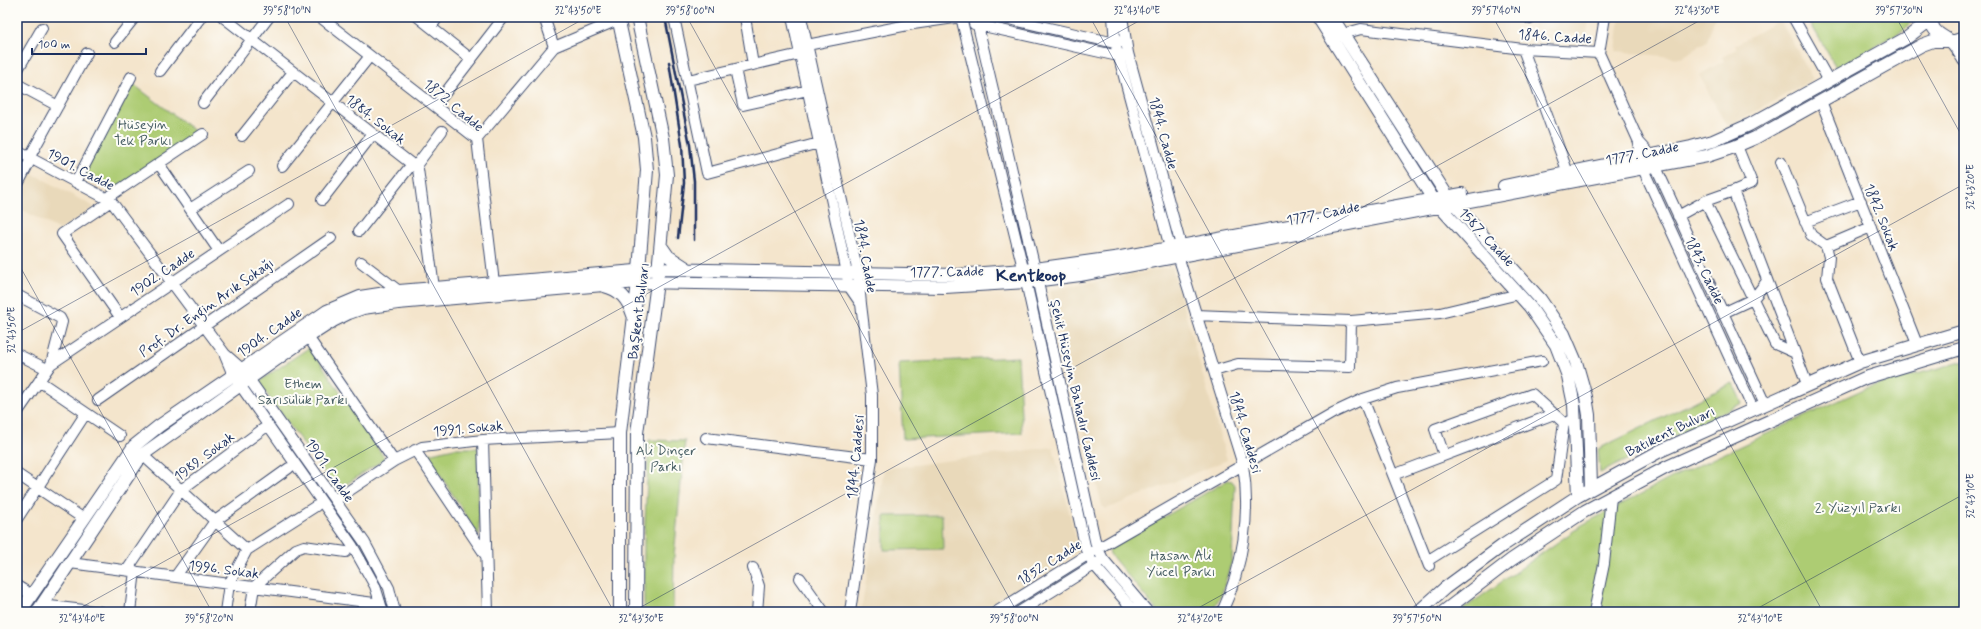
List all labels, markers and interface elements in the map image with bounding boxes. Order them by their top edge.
text: 39°58'10"N [263,4,311,18]
text: 32°43'50"E [555,4,601,18]
text: 39°58'00"N [665,4,715,18]
text: 32°43'40"E [1114,4,1160,18]
text: 39°57'40"N [1472,4,1521,18]
text: 32°43'30"E [1674,4,1720,18]
text: 39°57'30"N [1875,4,1923,18]
street label: 1846. Cadde [1517,25,1592,49]
scale bar [32,30,146,56]
text: 100 m [38,37,70,53]
street label: 1872. Cadde [420,75,487,136]
street label: 1884. Sokak [342,91,409,149]
street label: 1844. Cadde [1145,95,1181,172]
park label: Hüseyin Tek Parkı [114,116,172,150]
street label: 1777. Cadde [1604,138,1680,170]
street label: 1901. Cadde [44,145,117,195]
text: 32°43'20"E [1964,164,1978,210]
street label: 1842. Sokak [1859,181,1903,254]
street label: 1777. Cadde [1285,198,1361,230]
street label: 1587. Cadde [1454,204,1518,271]
street label: 1844. Cadde [850,218,880,295]
street label: 1843. Cadde [1681,234,1728,307]
street label: 1902. Cadde [127,245,198,301]
street label: Prof. Dr. Engin Arık Sokağı [136,254,279,363]
street label: Başkent Bulvarı [624,262,654,361]
street label: 1777. Cadde [910,262,984,282]
district label: Kentkoop [996,264,1066,288]
street label: Şehit Hüseyin Bahadır Caddesi [1045,298,1105,483]
street label: 1904. Cadde [233,304,306,362]
text: 32°43'50"E [5,307,19,353]
park label: Ethem Sarısülük Parkı [258,375,348,409]
street label: 1844. Caddesi [1225,389,1265,475]
street label: Batıkent Bulvarı [1623,402,1718,461]
street label: 1844. Caddesi [843,414,869,500]
street label: 1991. Sokak [432,417,504,441]
street label: 1989. Sokak [171,428,238,485]
street label: 1901. Cadde [301,435,358,506]
park label: Ali Dinçer Parkı [636,442,696,476]
text: 32°43'10"E [1964,473,1978,519]
park label: 2. Yüzyıl Parkı [1815,499,1901,517]
street label: 1852. Cadde [1014,536,1085,590]
park label: Hasan Ali Yücel Parkı [1147,547,1215,581]
street label: 1996. Sokak [187,557,260,583]
text: 32°43'40"E [59,612,105,626]
text: 39°58'20"N [185,612,234,626]
text: 32°43'30"E [618,612,664,626]
text: 39°58'00"N [989,612,1039,626]
text: 32°43'20"E [1177,612,1223,626]
text: 39°57'50"N [1392,612,1442,626]
text: 32°43'10"E [1737,612,1783,626]

